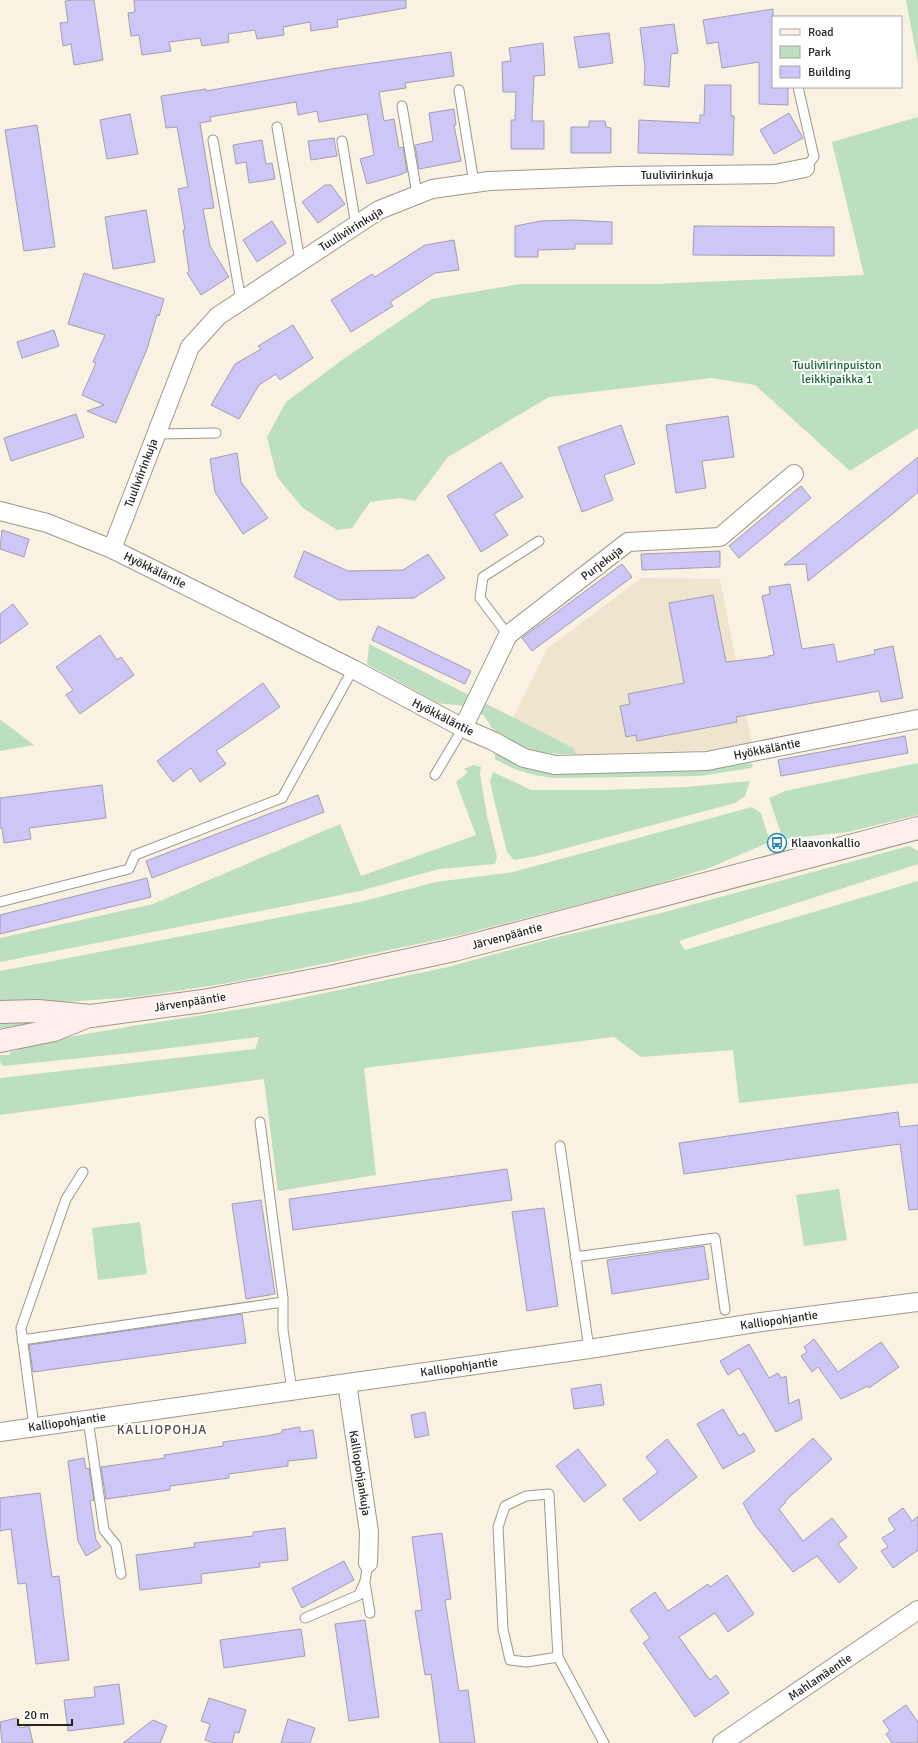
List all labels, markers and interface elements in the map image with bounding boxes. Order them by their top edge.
legend [772,16,902,88]
text: Road [808,25,834,40]
text: Park [808,45,831,60]
text: Building [808,65,851,80]
street label: Tuuliviirinkuja [641,168,713,183]
street label: Tuuliviirinkuja [316,204,386,255]
park label: Tuuliviirinpuiston leikkipaikka 1 [792,358,882,387]
street label: Tuuliviirinkuja [121,437,161,510]
street label: Purjekuja [578,543,626,584]
street label: Hyökkäläntie [121,549,188,592]
street label: Hyökkäläntie [409,695,476,739]
street label: Hyökkäläntie [732,736,802,763]
bus stop icon: Klaavonkallio [766,832,788,854]
place label: Klaavonkallio [791,836,860,851]
street label: Järvenpääntie [470,920,544,953]
street label: Järvenpääntie [153,989,227,1016]
street label: Kalliopohjantie [739,1308,819,1333]
street label: Kalliopohjantie [419,1355,499,1380]
street label: Kalliopohjantie [27,1410,107,1435]
district label: KALLIOPOHJA [117,1422,207,1438]
street label: Kalliopohjankuja [345,1429,374,1517]
street label: Mahlamäentie [786,1651,855,1704]
scale bar [18,1701,72,1727]
text: 20 m [24,1708,49,1723]

